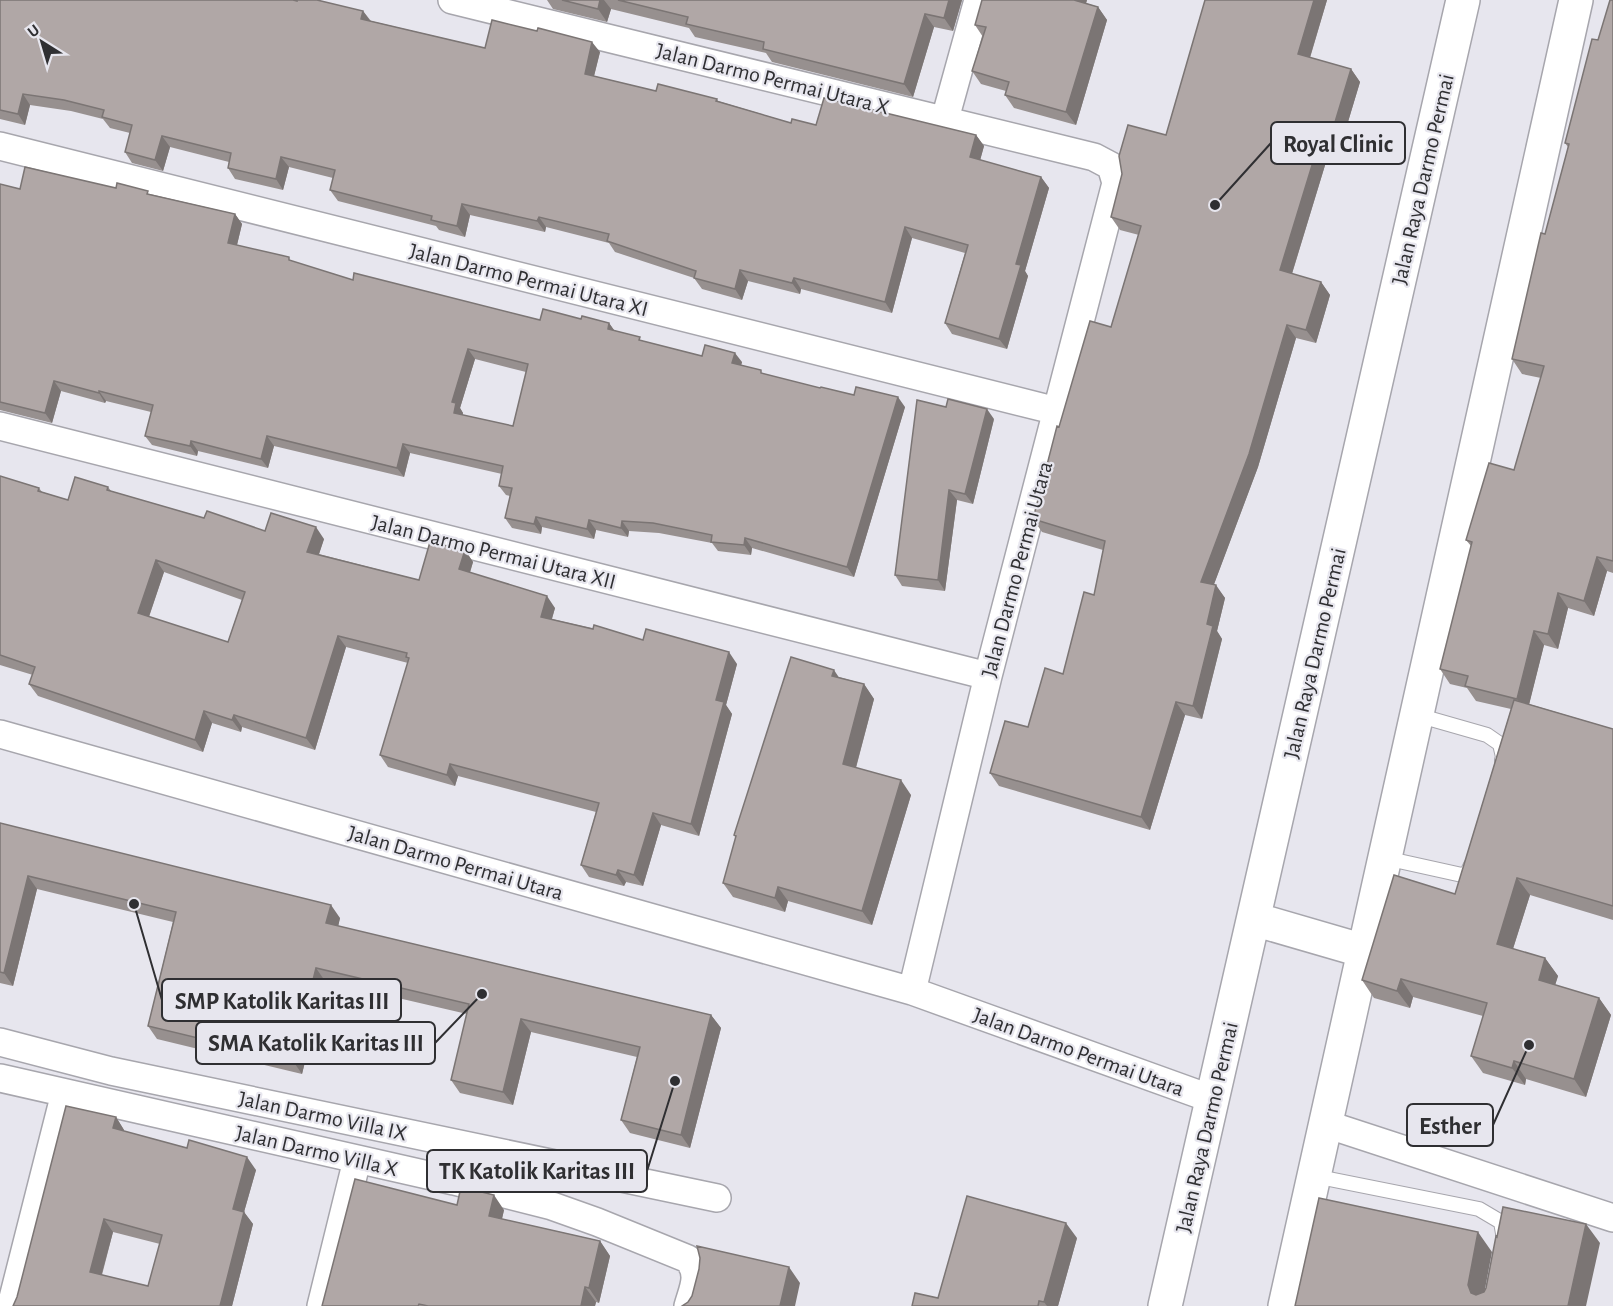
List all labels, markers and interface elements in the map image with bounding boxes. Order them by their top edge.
north arrow [12,12,72,72]
text: U [25,21,42,40]
street label: Jalan Darmo Permai Utara X [654,39,891,119]
street label: Jalan Raya Darmo Permai [1388,72,1458,287]
callout: Royal Clinic [1271,122,1405,164]
text: Royal Clinic [1283,133,1393,157]
street label: Jalan Darmo Permai Utara XI [407,240,650,320]
street label: Jalan Darmo Permai Utara [978,459,1056,680]
street label: Jalan Darmo Permai Utara XII [369,511,618,593]
street label: Jalan Raya Darmo Permai [1280,546,1350,761]
street label: Jalan Darmo Permai Utara [346,822,566,904]
callout: SMP Katolik Karitas III [162,979,401,1021]
text: SMP Katolik Karitas III [175,990,389,1014]
street label: Jalan Darmo Permai Utara [970,1004,1187,1100]
street label: Jalan Raya Darmo Permai [1172,1020,1242,1235]
callout: SMA Katolik Karitas III [196,1022,435,1064]
text: SMA Katolik Karitas III [208,1032,424,1056]
street label: Jalan Darmo Villa IX [237,1087,409,1145]
callout: Esther [1407,1104,1493,1146]
text: Esther [1419,1115,1482,1139]
street label: Jalan Darmo Villa X [234,1122,400,1180]
callout: TK Katolik Karitas III [427,1150,647,1192]
text: TK Katolik Karitas III [439,1160,635,1184]

